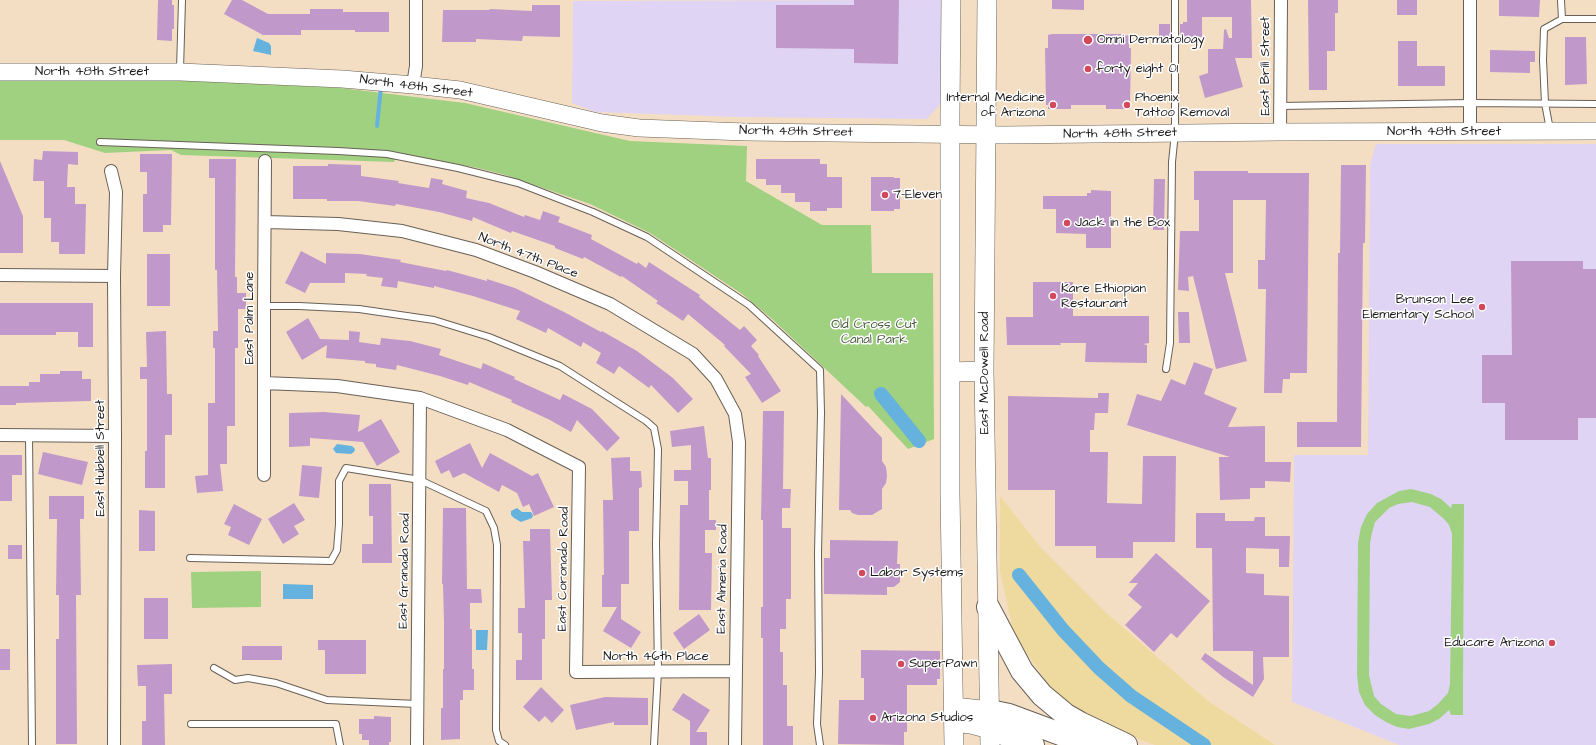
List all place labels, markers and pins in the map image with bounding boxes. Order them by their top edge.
place label: Omni Dermatology [1097,32,1205,48]
marker: Omni Dermatology [1082,34,1094,46]
place label: forty eight 01 [1096,61,1178,77]
marker: forty eight 01 [1083,64,1093,74]
place label: Internal Medicine of Arizona [947,90,1045,121]
place label: Phoenix Tattoo Removal [1135,90,1229,121]
marker: Internal Medicine of Arizona [1048,100,1058,110]
marker: Phoenix Tattoo Removal [1122,100,1132,110]
place label: 7-Eleven [893,187,942,203]
marker: 7-Eleven [880,190,890,200]
place label: Jack in the Box [1075,215,1170,231]
marker: Jack in the Box [1062,218,1072,228]
place label: Kare Ethiopian Restaurant [1061,281,1146,312]
marker: Kare Ethiopian Restaurant [1048,291,1058,301]
place label: Brunson Lee Elementary School [1363,292,1474,323]
marker: Brunson Lee Elementary School [1477,302,1487,312]
place label: Labor Systems [870,565,964,581]
marker: Labor Systems [857,568,867,578]
place label: Educare Arizona [1444,635,1544,651]
marker: Educare Arizona [1547,638,1557,648]
place label: SuperPawn [909,656,977,672]
marker: SuperPawn [896,659,906,669]
place label: Arizona Studios [881,710,973,726]
marker: Arizona Studios [868,713,878,723]

